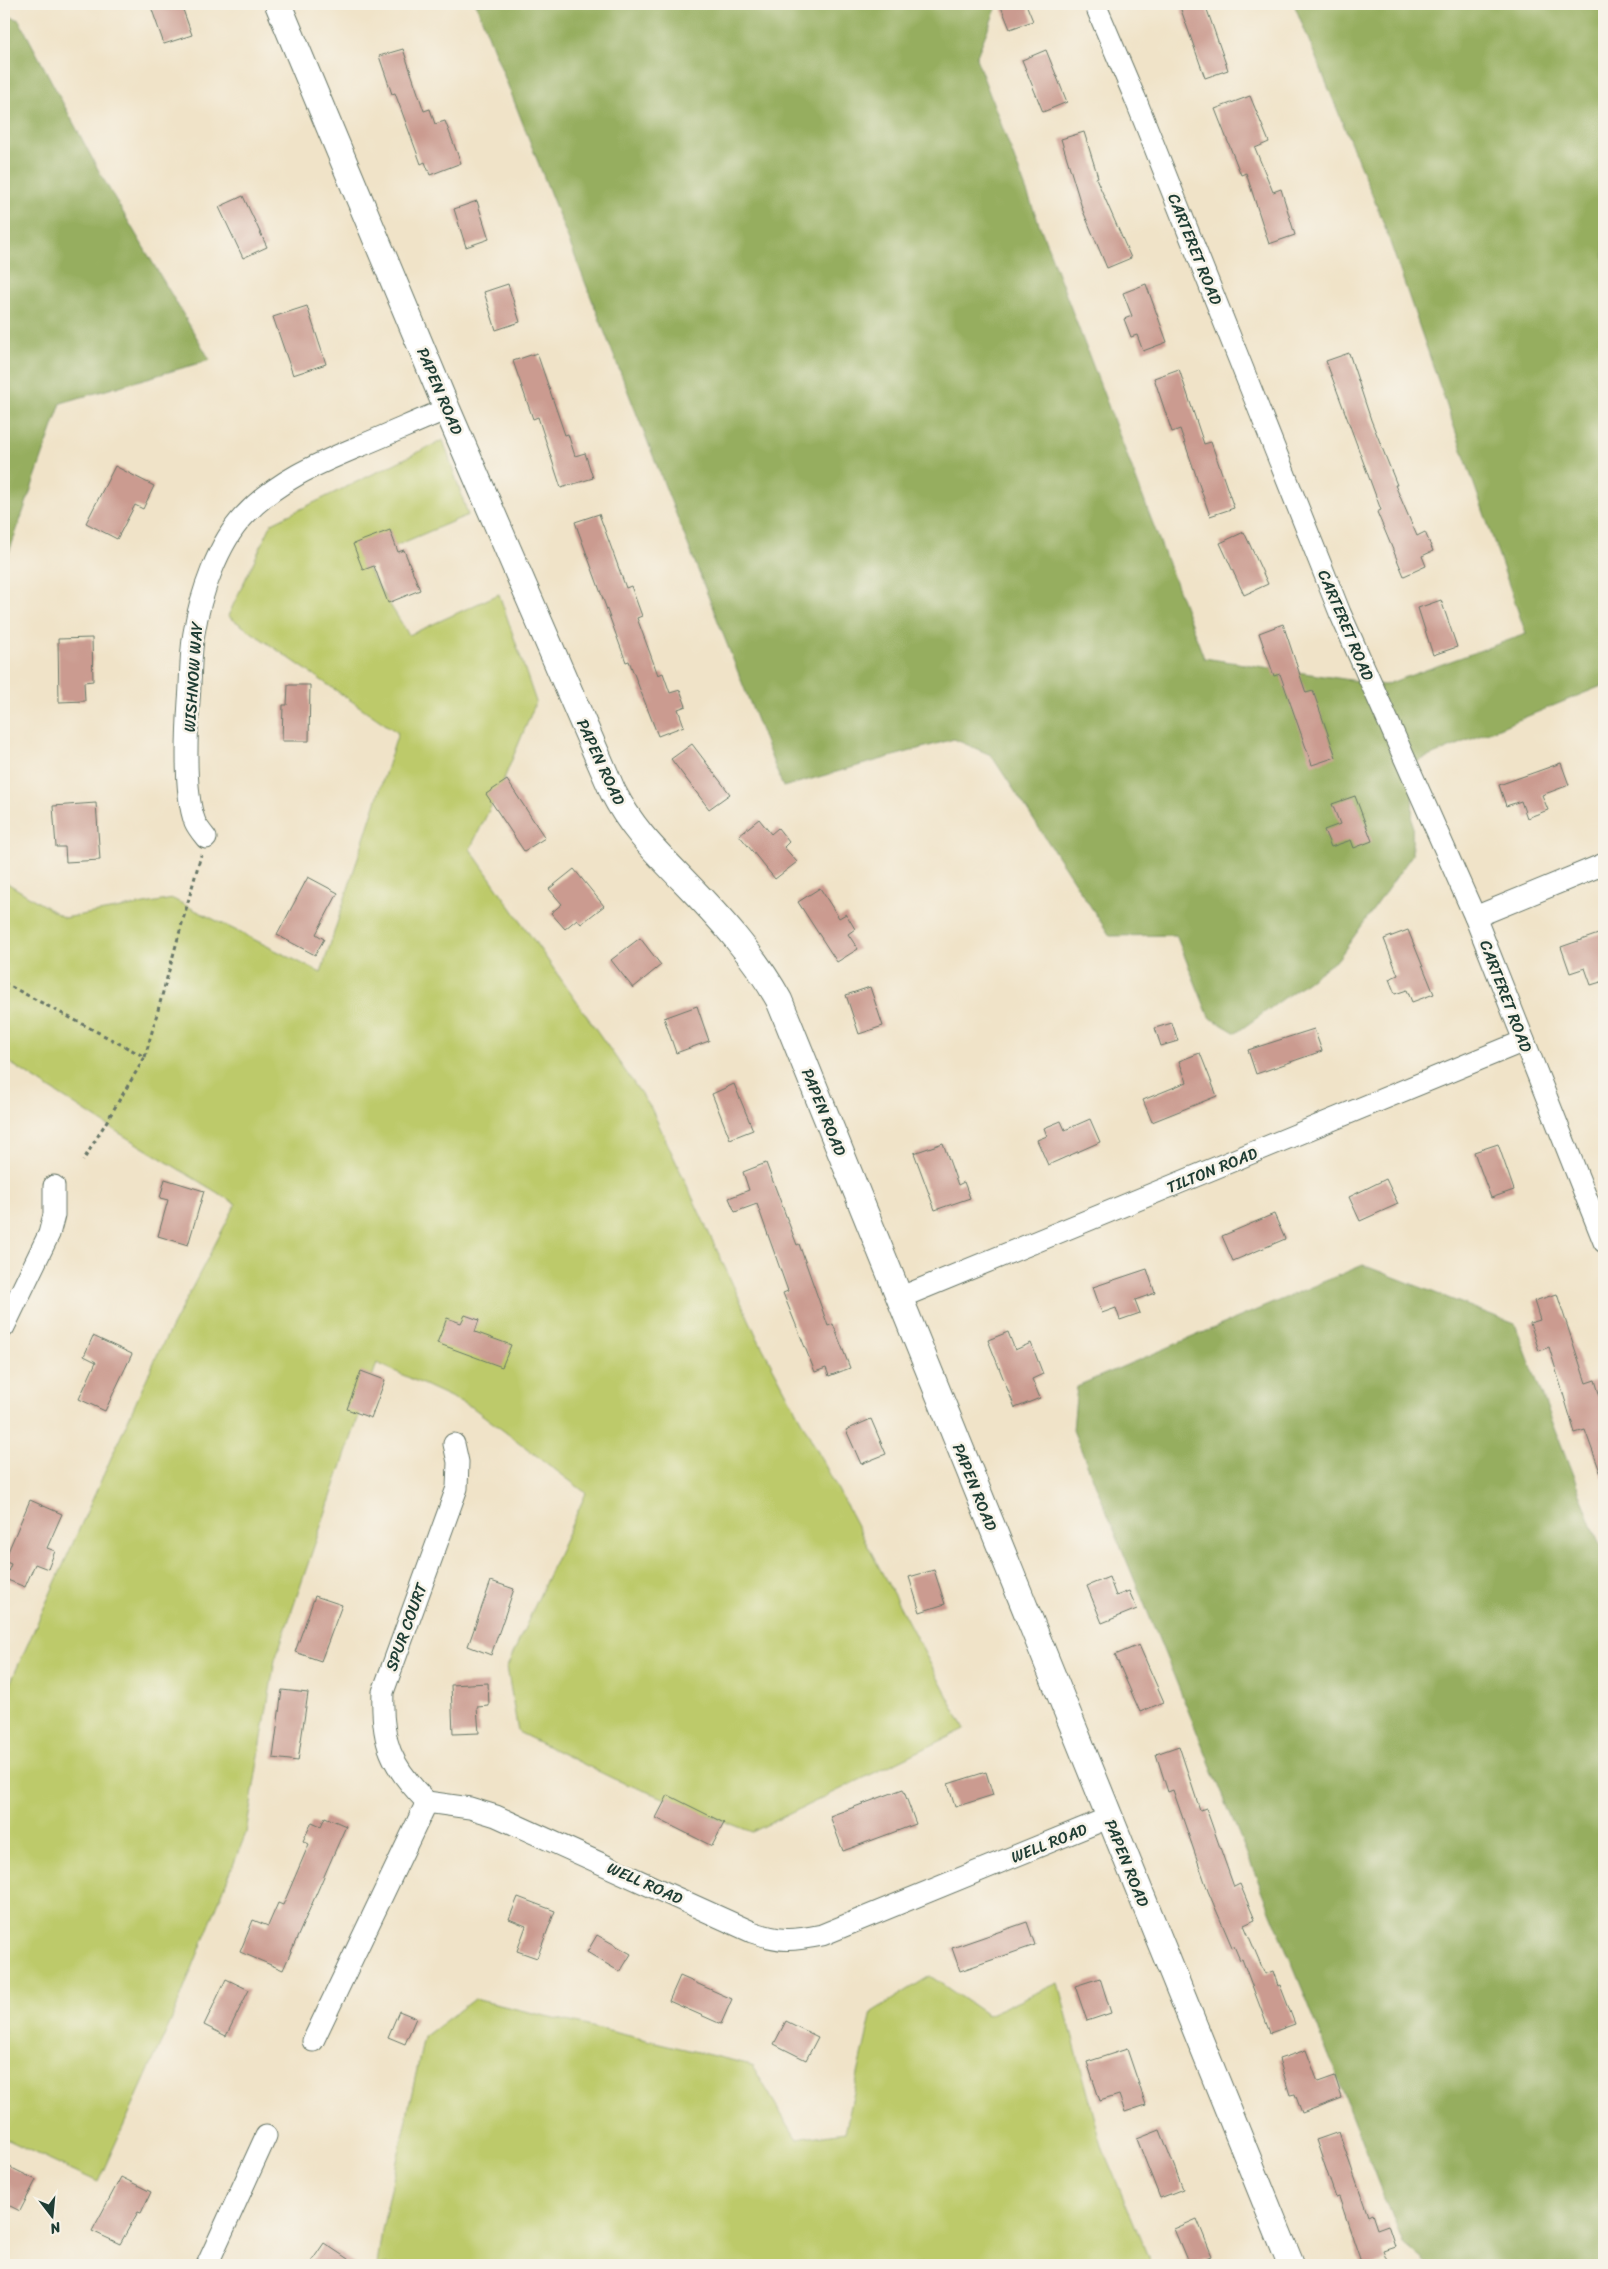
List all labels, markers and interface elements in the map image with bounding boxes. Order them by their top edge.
street label: CARTERET ROAD [1159,189,1231,310]
street label: PAPEN ROAD [409,343,472,440]
street label: CARTERET ROAD [1310,565,1383,685]
street label: WISHNOW WAY [175,620,211,733]
street label: PAPEN ROAD [568,714,634,810]
street label: CARTERET ROAD [1471,936,1541,1057]
street label: PAPEN ROAD [793,1064,855,1161]
street label: TILTON ROAD [1162,1138,1262,1201]
street label: PAPEN ROAD [944,1439,1006,1536]
street label: SPUR COURT [377,1578,436,1675]
street label: WELL ROAD [1006,1814,1092,1871]
street label: PAPEN ROAD [1096,1815,1158,1912]
street label: WELL ROAD [602,1853,688,1913]
north arrow [28,2192,78,2242]
text: N [47,2214,65,2241]

